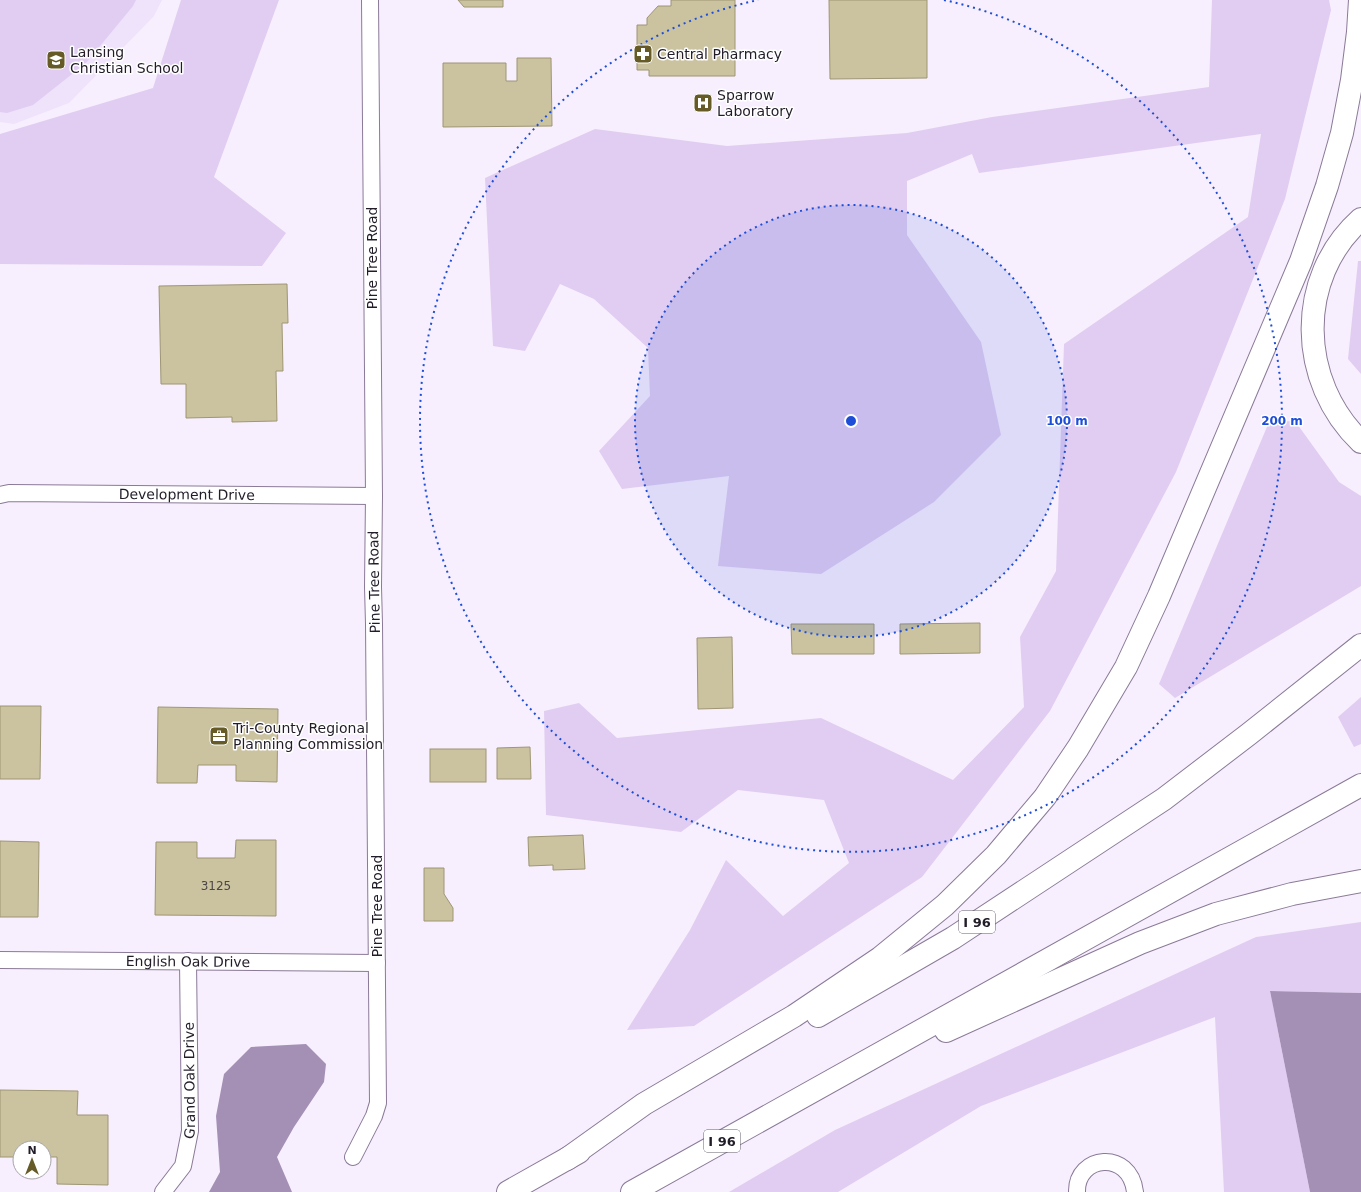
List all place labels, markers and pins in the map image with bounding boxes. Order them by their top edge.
pharmacy icon: Central Pharmacy [632,43,654,65]
place label: Lansing Christian School [70,44,183,76]
place label: Central Pharmacy [657,46,782,62]
school or university icon: Lansing Christian School [45,49,67,71]
place label: Sparrow Laboratory [717,87,793,119]
hospital icon: Sparrow Laboratory [692,92,714,114]
centre of rings [844,414,858,428]
place label: Tri-County Regional Planning Commission [232,720,383,752]
office icon: Tri-County Regional Planning Commission [208,725,230,747]

